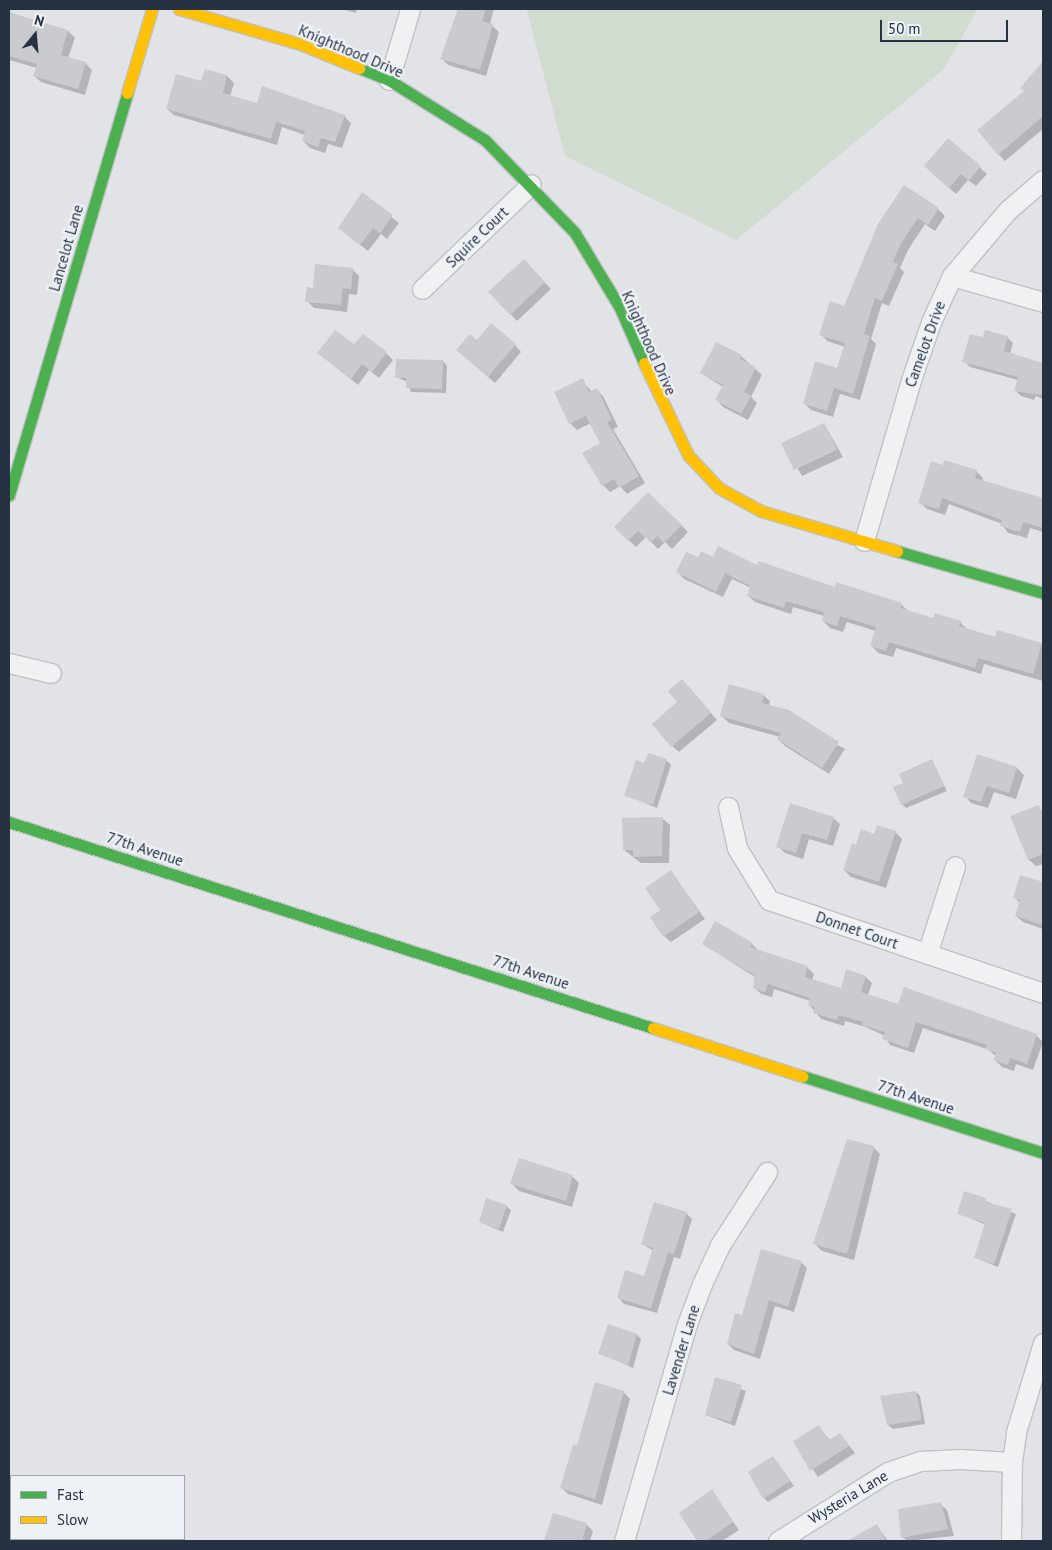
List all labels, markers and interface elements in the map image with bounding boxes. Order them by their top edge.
north arrow [10,10,60,60]
scale bar [882,10,1010,42]
text: N [32,11,46,31]
text: 50 m [888,19,921,38]
street label: Knighthood Drive [296,21,406,81]
street label: Lancelot Lane [45,203,87,293]
street label: Squire Court [442,203,512,271]
street label: Knighthood Drive [618,288,680,398]
street label: Camelot Drive [901,298,949,390]
street label: 77th Avenue [104,828,186,870]
street label: Donnet Court [814,908,900,952]
street label: 77th Avenue [490,951,572,993]
street label: 77th Avenue [875,1076,957,1118]
street label: Lavender Lane [659,1303,703,1397]
street label: Wysteria Lane [805,1466,891,1528]
legend [10,1475,185,1540]
text: Fast [57,1485,84,1504]
text: Slow [57,1510,88,1529]

